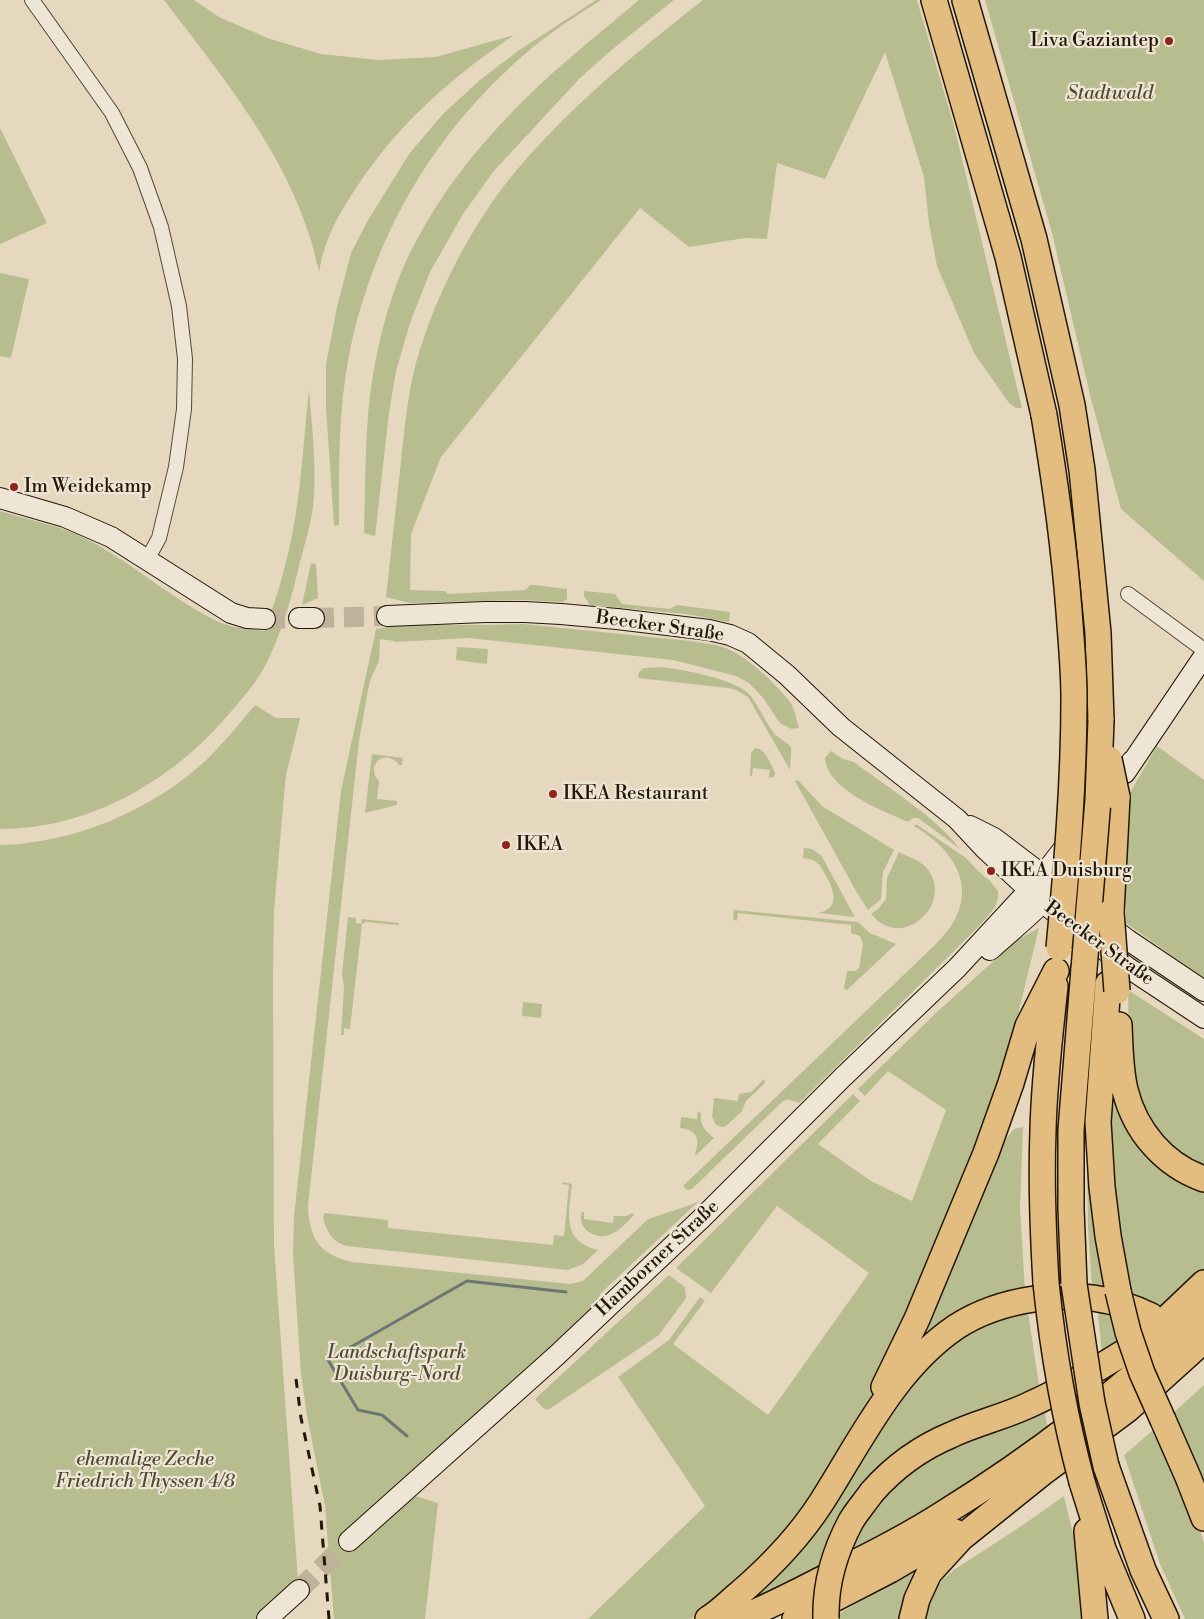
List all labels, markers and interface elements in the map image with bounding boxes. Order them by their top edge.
place label: Liva Gaziantep [1030,30,1159,52]
marker: Liva Gaziantep [1163,35,1175,47]
park label: Stadtwald [1067,83,1153,105]
place label: Im Weidekamp [24,476,152,498]
marker: Im Weidekamp [8,481,20,493]
street label: Beecker Straße [594,607,726,647]
place label: IKEA Restaurant [563,783,708,805]
marker: IKEA Restaurant [547,788,559,800]
place label: IKEA [516,834,563,856]
marker: IKEA [500,839,512,851]
place label: IKEA Duisburg [1001,860,1132,882]
marker: IKEA Duisburg [985,865,997,877]
street label: Beecker Straße [1040,897,1158,991]
street label: Hamborner Straße [592,1196,724,1322]
park label: Landschaftspark Duisburg-Nord [328,1342,466,1386]
park label: ehemalige Zeche Friedrich Thyssen 4/8 [55,1449,235,1493]

